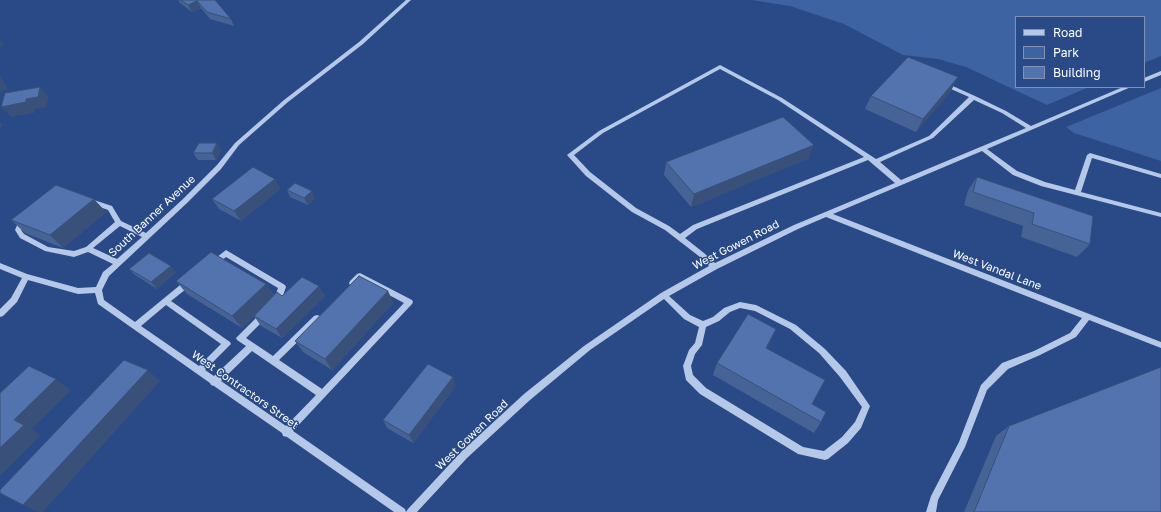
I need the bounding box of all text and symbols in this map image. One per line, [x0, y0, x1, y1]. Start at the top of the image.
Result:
legend [1015, 16, 1145, 88]
text: Road [1053, 25, 1082, 40]
text: Park [1053, 45, 1079, 60]
text: Building [1053, 65, 1101, 80]
street label: South Banner Avenue [106, 172, 198, 260]
street label: West Gowen Road [691, 217, 781, 273]
street label: West Vandal Lane [951, 247, 1043, 293]
street label: West Contractors Street [189, 348, 301, 432]
street label: West Gowen Road [433, 397, 511, 473]

